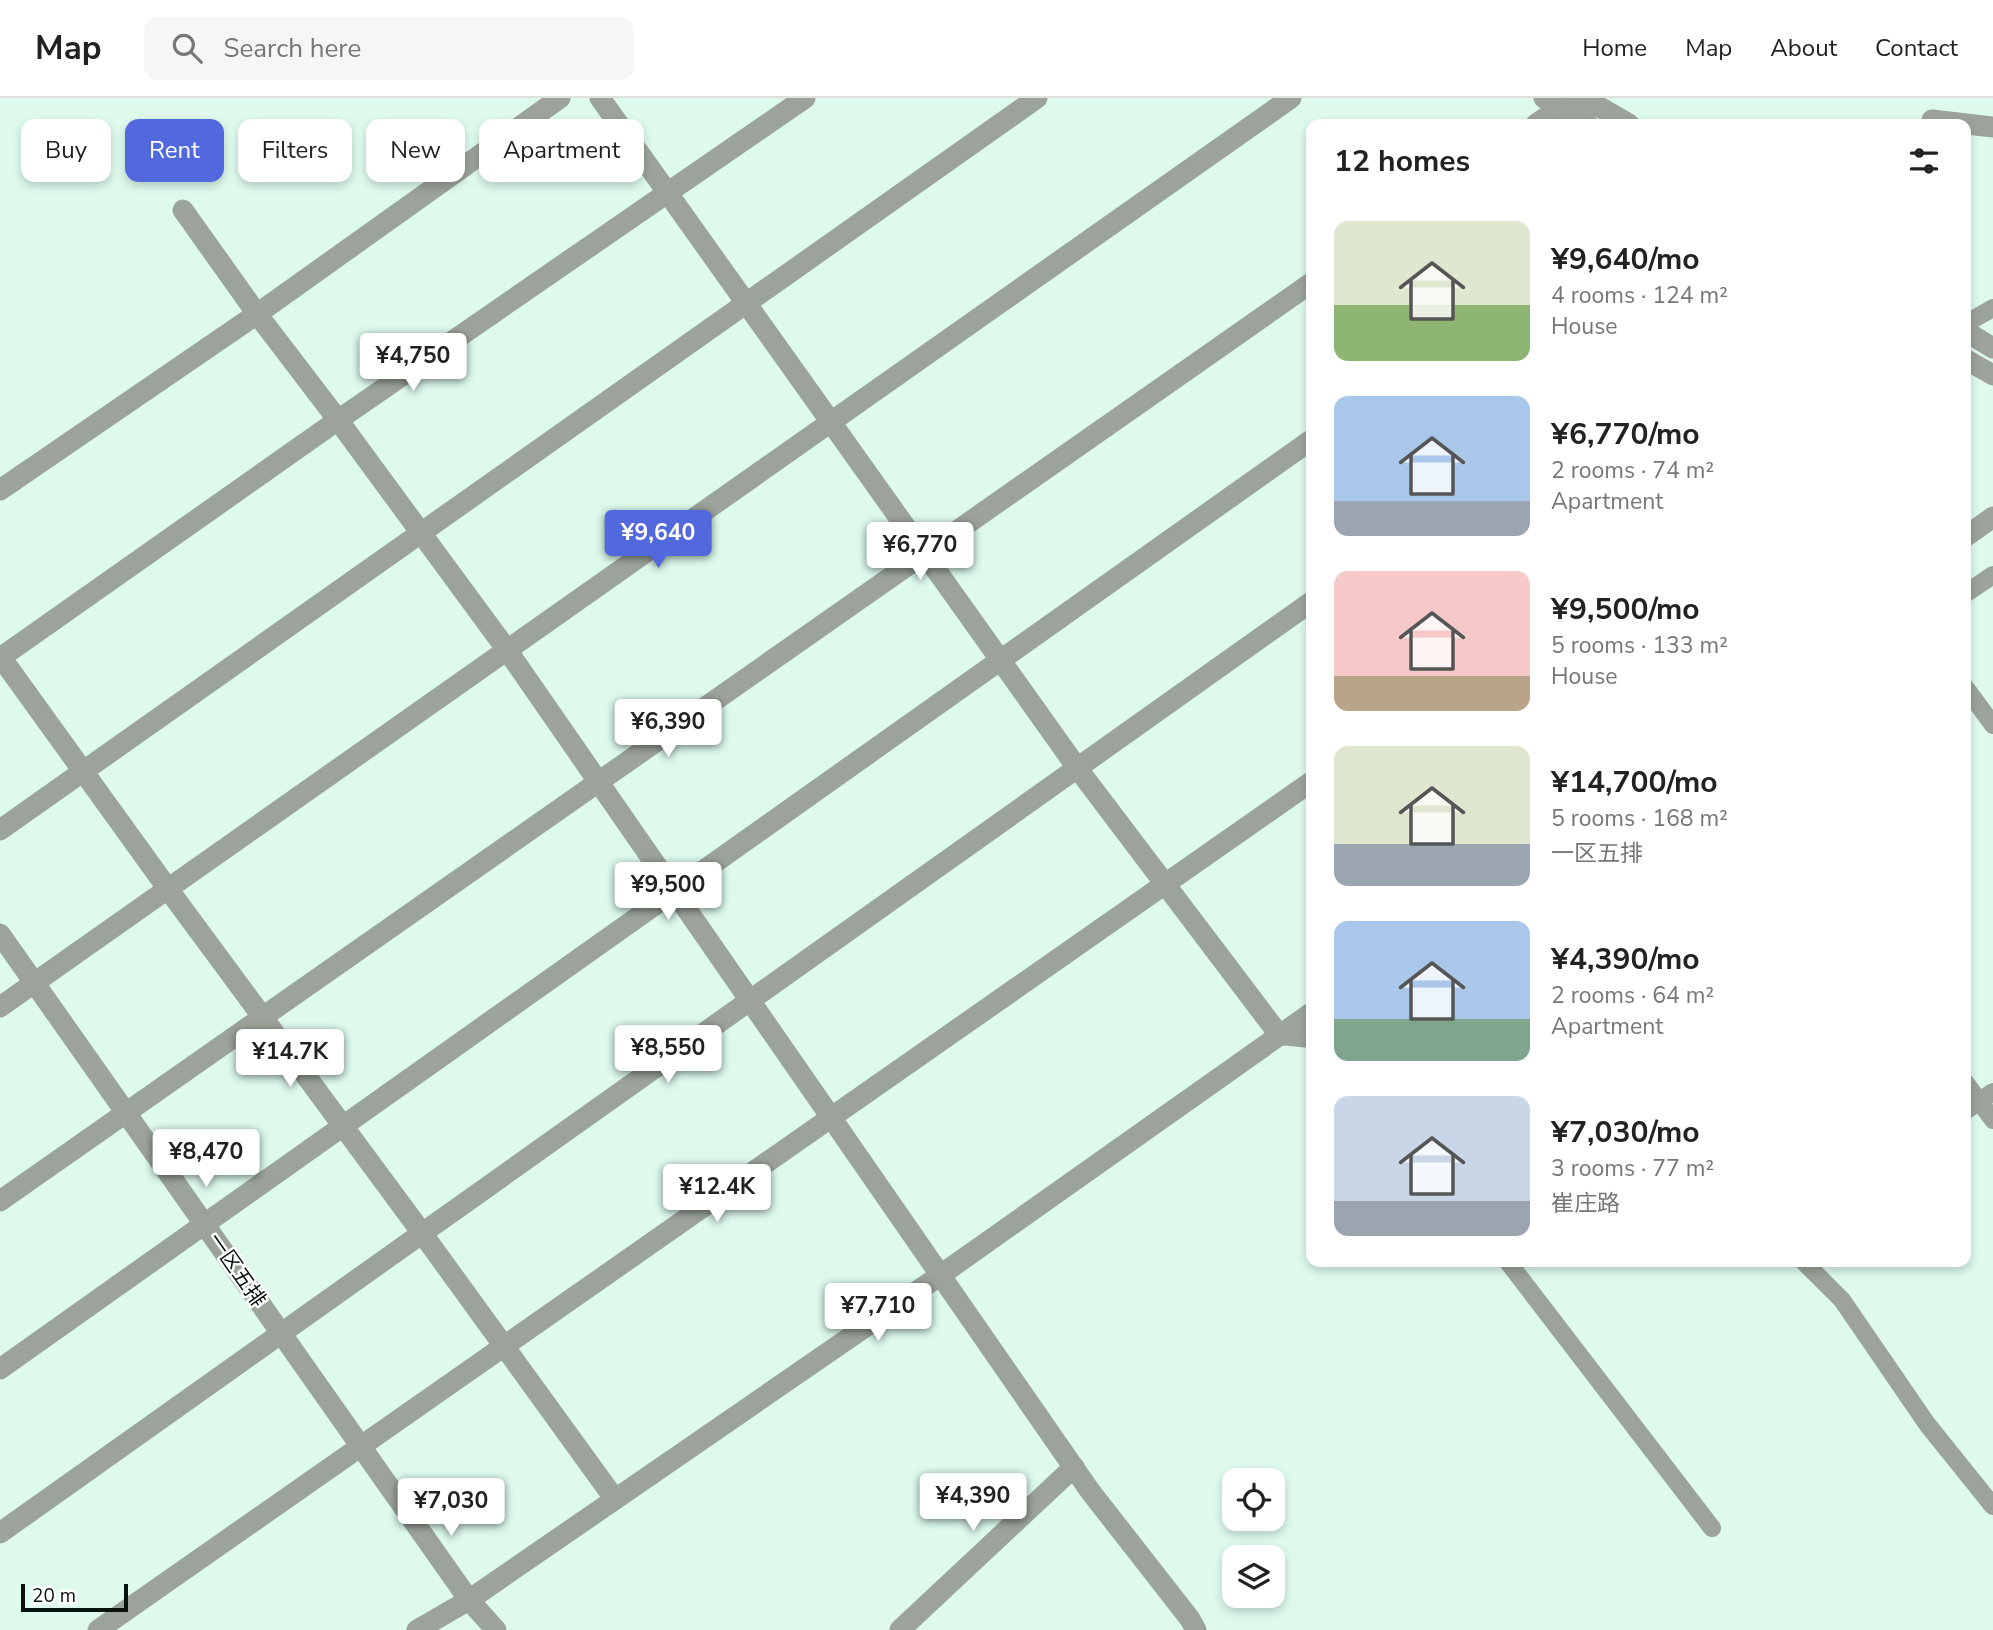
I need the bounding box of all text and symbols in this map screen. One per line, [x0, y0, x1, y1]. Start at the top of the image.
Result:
search box [144, 17, 634, 80]
text: Map [35, 26, 102, 71]
icon: search [168, 29, 206, 67]
text: Search here [224, 31, 361, 66]
text: Home [1582, 32, 1647, 64]
text: Map [1685, 32, 1732, 64]
text: About [1770, 32, 1837, 64]
text: Contact [1875, 32, 1958, 64]
chip: Buy [21, 119, 111, 182]
chip: Rent [125, 119, 224, 182]
chip: Filters [238, 119, 352, 182]
chip: New [366, 119, 465, 182]
chip: Apartment [479, 119, 644, 182]
text: 12 homes [1334, 141, 1470, 182]
icon: filters [1905, 142, 1943, 180]
text: ¥9,640/mo [1551, 239, 1700, 280]
icon: home [1390, 249, 1474, 333]
text: 4 rooms · 124 m² [1551, 280, 1728, 311]
text: House [1551, 311, 1618, 342]
pin: ¥4,750 [356, 334, 470, 393]
text: ¥4,750 [376, 340, 450, 371]
text: ¥6,770/mo [1551, 414, 1700, 455]
icon: home [1390, 424, 1474, 508]
text: 2 rooms · 74 m² [1551, 455, 1714, 486]
text: Apartment [1551, 486, 1663, 517]
pin: ¥9,640 [601, 510, 715, 570]
text: ¥9,640 [621, 517, 695, 548]
pin: ¥6,770 [863, 522, 977, 582]
text: ¥6,770 [883, 529, 957, 560]
text: ¥9,500/mo [1551, 589, 1700, 630]
icon: home [1390, 599, 1474, 683]
text: 5 rooms · 133 m² [1551, 630, 1728, 661]
text: House [1551, 661, 1618, 692]
pin: ¥6,390 [611, 700, 725, 759]
text: ¥6,390 [631, 706, 705, 737]
text: ¥14,700/mo [1551, 762, 1718, 803]
icon: home [1390, 774, 1474, 858]
text: 5 rooms · 168 m² [1551, 803, 1728, 834]
text: 一区五排 [1551, 838, 1643, 869]
pin: ¥9,500 [611, 862, 725, 922]
text: ¥9,500 [631, 869, 705, 900]
text: ¥4,390/mo [1551, 939, 1700, 980]
icon: home [1390, 949, 1474, 1033]
text: 2 rooms · 64 m² [1551, 980, 1714, 1011]
text: Apartment [1551, 1011, 1663, 1042]
pin: ¥8,550 [611, 1026, 725, 1085]
pin: ¥14.7K [233, 1030, 347, 1089]
text: ¥8,550 [631, 1032, 705, 1063]
text: ¥14.7K [252, 1036, 328, 1067]
text: ¥7,030/mo [1551, 1112, 1700, 1153]
icon: home [1390, 1124, 1474, 1208]
pin: ¥8,470 [149, 1130, 263, 1189]
text: ¥8,470 [169, 1136, 243, 1167]
text: 3 rooms · 77 m² [1551, 1153, 1714, 1184]
pin: ¥12.4K [660, 1164, 774, 1224]
text: ¥12.4K [679, 1171, 755, 1202]
text: 崔庄路 [1551, 1188, 1620, 1219]
street label: 一区五排 [201, 1228, 273, 1312]
pin: ¥7,710 [821, 1284, 935, 1343]
text: ¥7,710 [841, 1290, 915, 1321]
map controls [1222, 1468, 1285, 1608]
button: locate [1222, 1468, 1285, 1531]
pin: ¥4,390 [916, 1474, 1030, 1533]
pin: ¥7,030 [394, 1478, 508, 1538]
text: ¥4,390 [936, 1480, 1010, 1511]
text: ¥7,030 [414, 1485, 488, 1516]
button: layers [1222, 1545, 1285, 1608]
scale bar [21, 1581, 128, 1613]
text: 20 m [32, 1583, 76, 1609]

